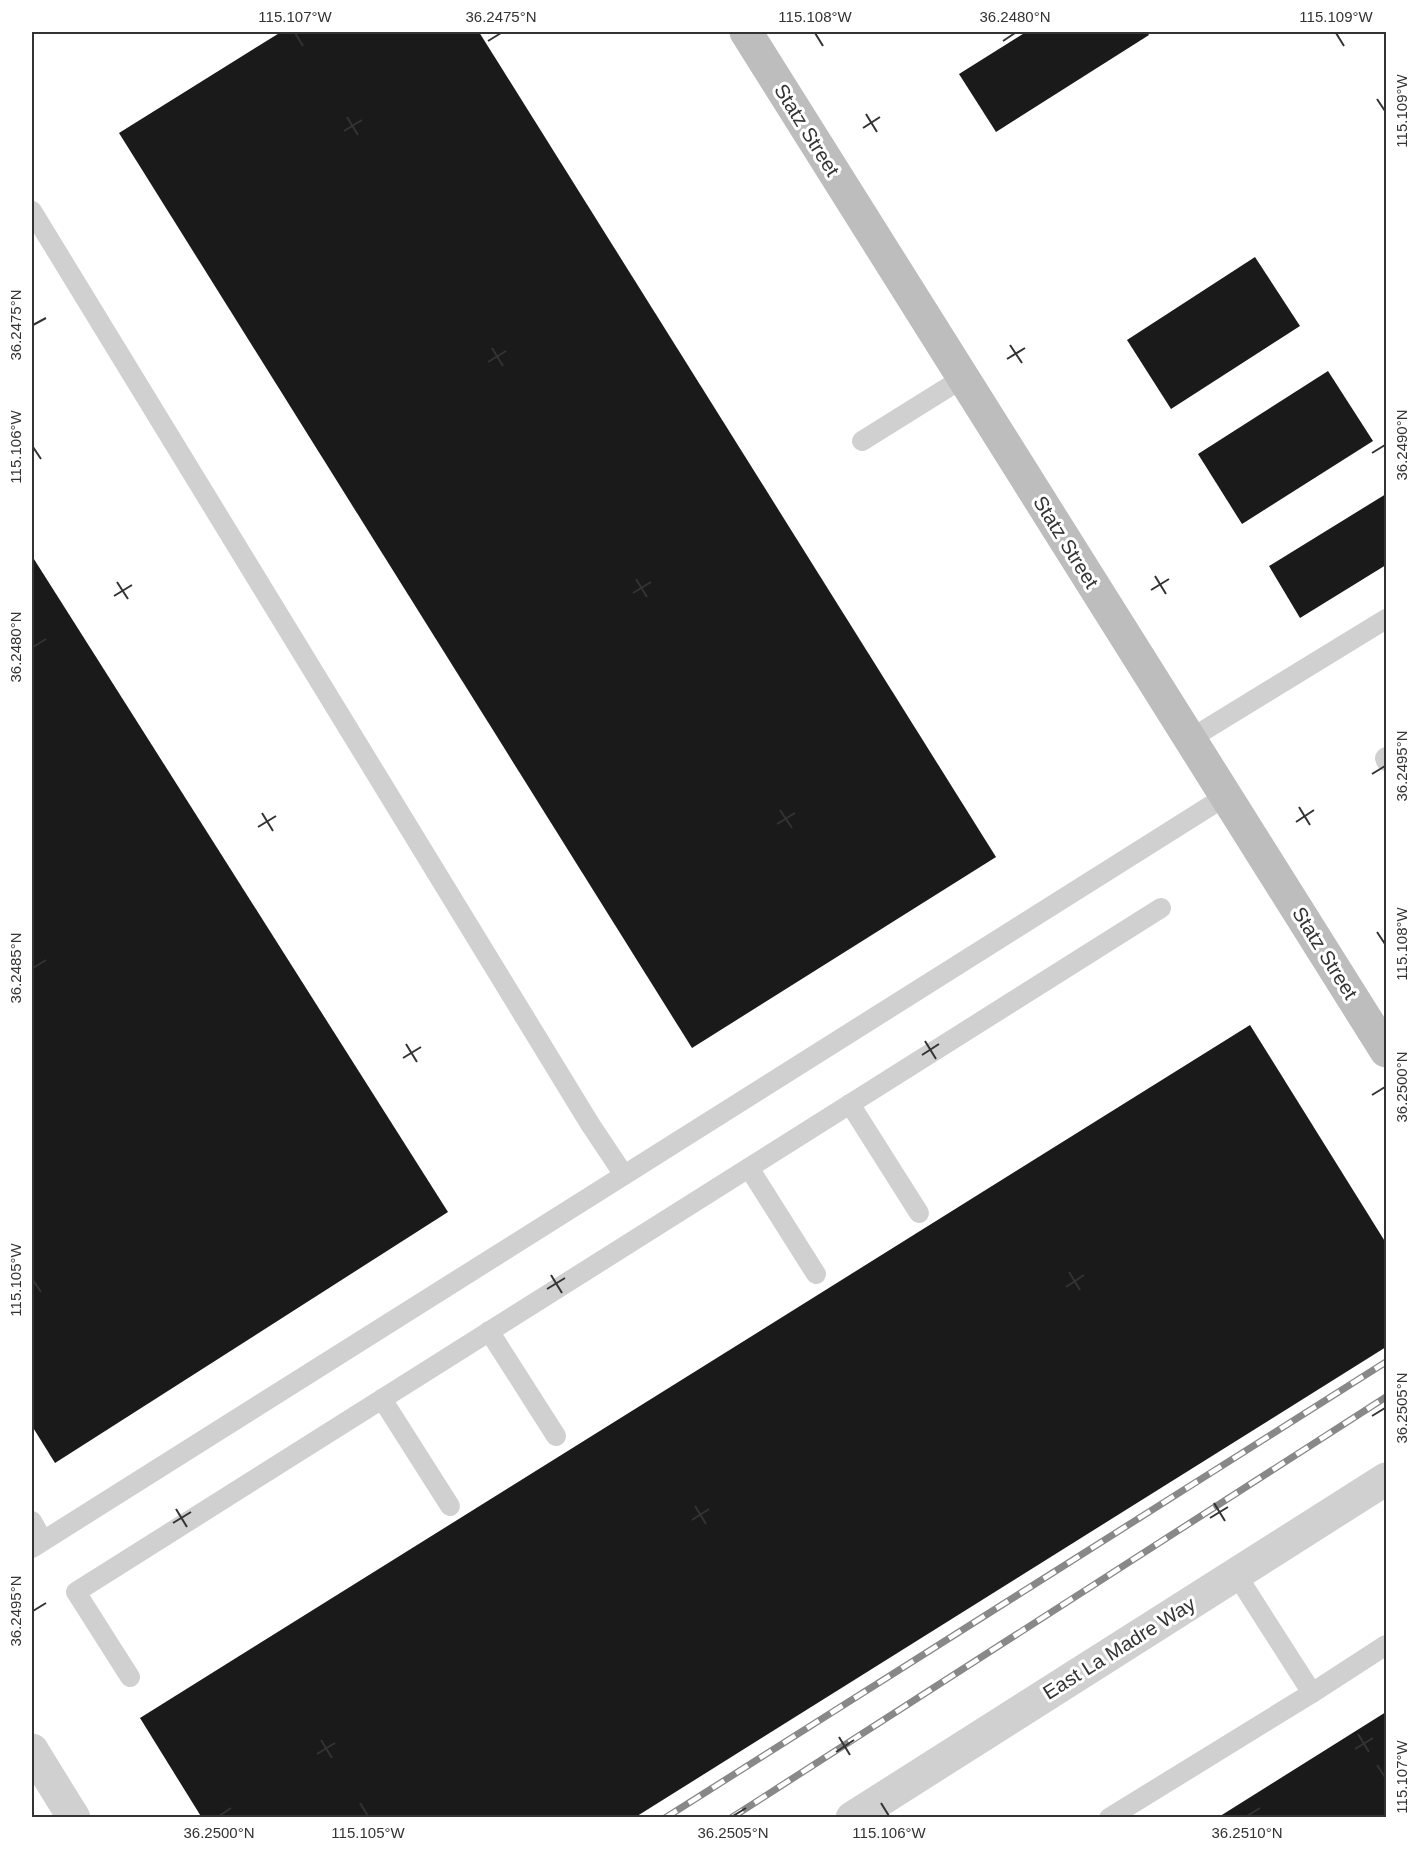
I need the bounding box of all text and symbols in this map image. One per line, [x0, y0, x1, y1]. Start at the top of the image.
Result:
text: 115.107°W [258, 8, 332, 25]
text: 36.2475°N [465, 8, 537, 25]
text: 115.108°W [778, 8, 852, 25]
text: 36.2480°N [979, 8, 1051, 25]
text: 115.109°W [1299, 8, 1373, 25]
text: 115.109°W [1393, 74, 1410, 148]
street label: Statz Street [770, 80, 844, 181]
text: 36.2475°N [7, 289, 24, 361]
text: 36.2490°N [1393, 409, 1410, 481]
text: 115.106°W [7, 410, 24, 484]
street label: Statz Street [1029, 492, 1103, 593]
text: 36.2480°N [7, 611, 24, 683]
text: 36.2495°N [1393, 730, 1410, 802]
street label: Statz Street [1288, 903, 1362, 1004]
text: 115.108°W [1393, 907, 1410, 981]
text: 36.2485°N [7, 932, 24, 1004]
text: 36.2500°N [1393, 1051, 1410, 1123]
text: 115.105°W [7, 1243, 24, 1317]
text: 36.2505°N [1393, 1372, 1410, 1444]
text: 36.2495°N [7, 1575, 24, 1647]
street label: East La Madre Way [1039, 1592, 1199, 1704]
text: 115.107°W [1393, 1740, 1410, 1814]
text: 36.2500°N [183, 1824, 255, 1841]
text: 115.105°W [331, 1824, 405, 1841]
text: 36.2505°N [697, 1824, 769, 1841]
text: 115.106°W [852, 1824, 926, 1841]
text: 36.2510°N [1211, 1824, 1283, 1841]

